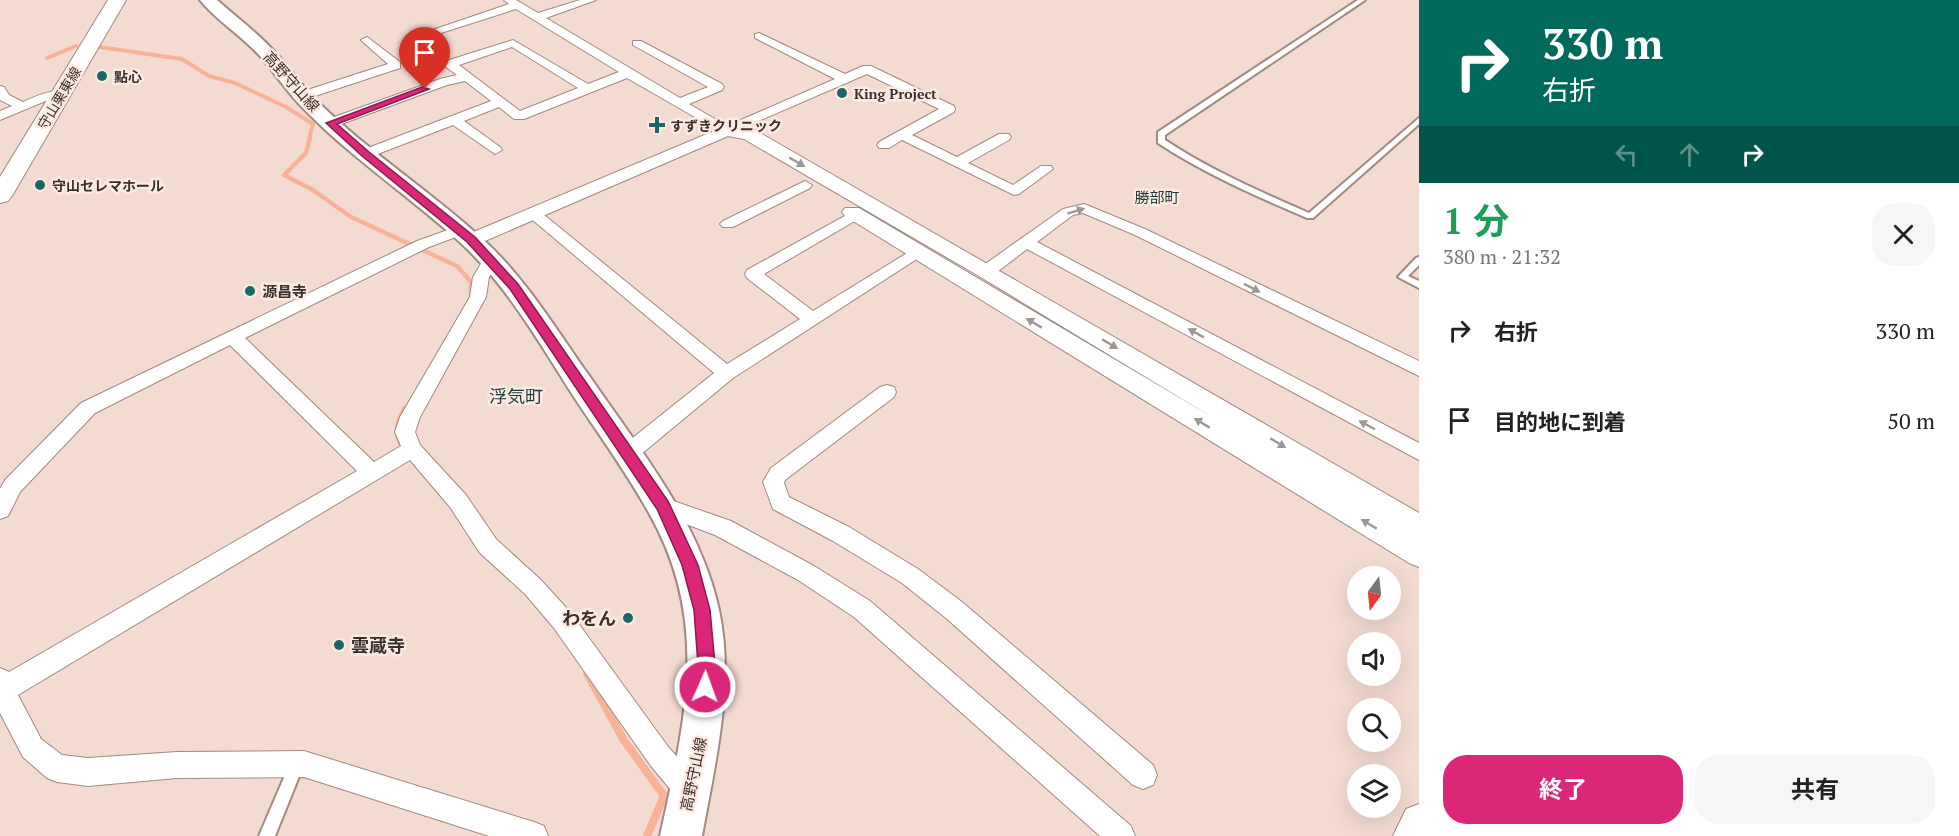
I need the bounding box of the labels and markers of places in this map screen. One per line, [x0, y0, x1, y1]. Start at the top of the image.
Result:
pin [399, 27, 450, 89]
place label: 點心 [114, 67, 142, 86]
marker: 點心 [95, 69, 109, 83]
place label: King Project [854, 84, 937, 103]
marker: King Project [835, 86, 849, 100]
marker: すずきクリニック [648, 116, 666, 134]
place label: すずきクリニック [670, 116, 782, 135]
place label: 守山セレマホール [52, 176, 164, 195]
marker: 守山セレマホール [33, 178, 47, 192]
place label: 源昌寺 [262, 281, 307, 301]
marker: 源昌寺 [243, 284, 257, 298]
place label: わをん [562, 606, 616, 630]
marker: わをん [621, 611, 635, 625]
place label: 雲蔵寺 [351, 633, 405, 657]
marker: 雲蔵寺 [332, 638, 346, 652]

